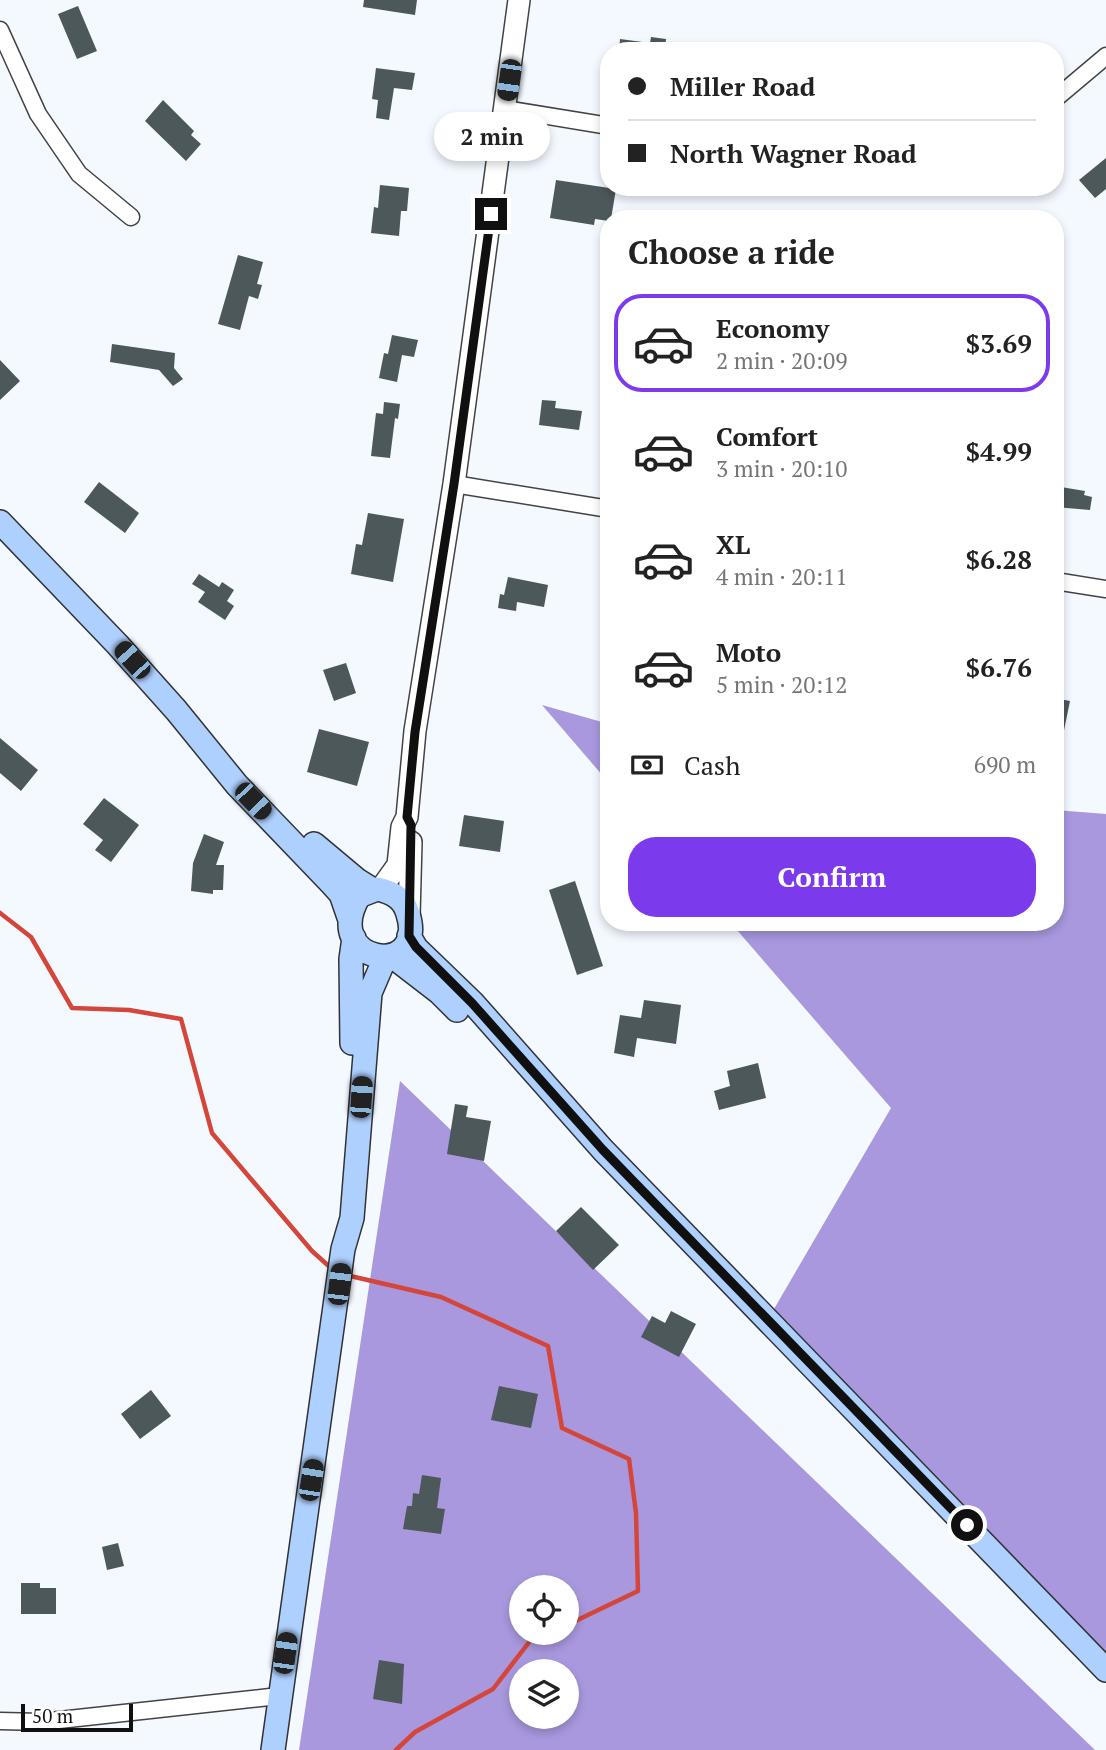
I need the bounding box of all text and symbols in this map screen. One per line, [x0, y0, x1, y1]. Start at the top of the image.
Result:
car [496, 58, 523, 102]
text: Miller Road [670, 69, 815, 103]
callout: 2 min [433, 113, 549, 162]
text: 2 min [461, 121, 523, 152]
text: North Wagner Road [670, 136, 917, 170]
route end [475, 198, 507, 230]
text: Choose a ride [628, 231, 835, 273]
text: Economy [716, 311, 829, 345]
icon: car [632, 312, 695, 375]
text: $3.69 [966, 326, 1032, 360]
text: 2 min · 20:09 [716, 345, 848, 376]
text: Comfort [716, 419, 818, 453]
icon: car [632, 420, 695, 483]
text: $4.99 [966, 434, 1032, 468]
text: 3 min · 20:10 [716, 453, 848, 484]
text: XL [716, 527, 750, 561]
icon: car [632, 528, 695, 591]
text: $6.28 [966, 542, 1032, 576]
text: 4 min · 20:11 [716, 561, 848, 592]
text: Moto [716, 635, 781, 669]
icon: car [632, 636, 695, 699]
car [111, 637, 154, 683]
text: $6.76 [966, 650, 1032, 684]
text: 5 min · 20:12 [716, 669, 848, 700]
icon: cash [628, 746, 666, 784]
text: Cash [684, 748, 740, 782]
text: 690 m [974, 749, 1036, 780]
car [231, 779, 276, 823]
button: Confirm [628, 837, 1036, 917]
car [350, 1075, 373, 1119]
car [327, 1262, 352, 1306]
car [298, 1458, 325, 1502]
route start [951, 1509, 983, 1541]
map controls [509, 1575, 579, 1729]
button: locate [509, 1575, 579, 1645]
car [272, 1631, 299, 1675]
button: layers [509, 1659, 579, 1729]
scale bar [21, 1701, 133, 1733]
text: 50 m [32, 1703, 73, 1728]

